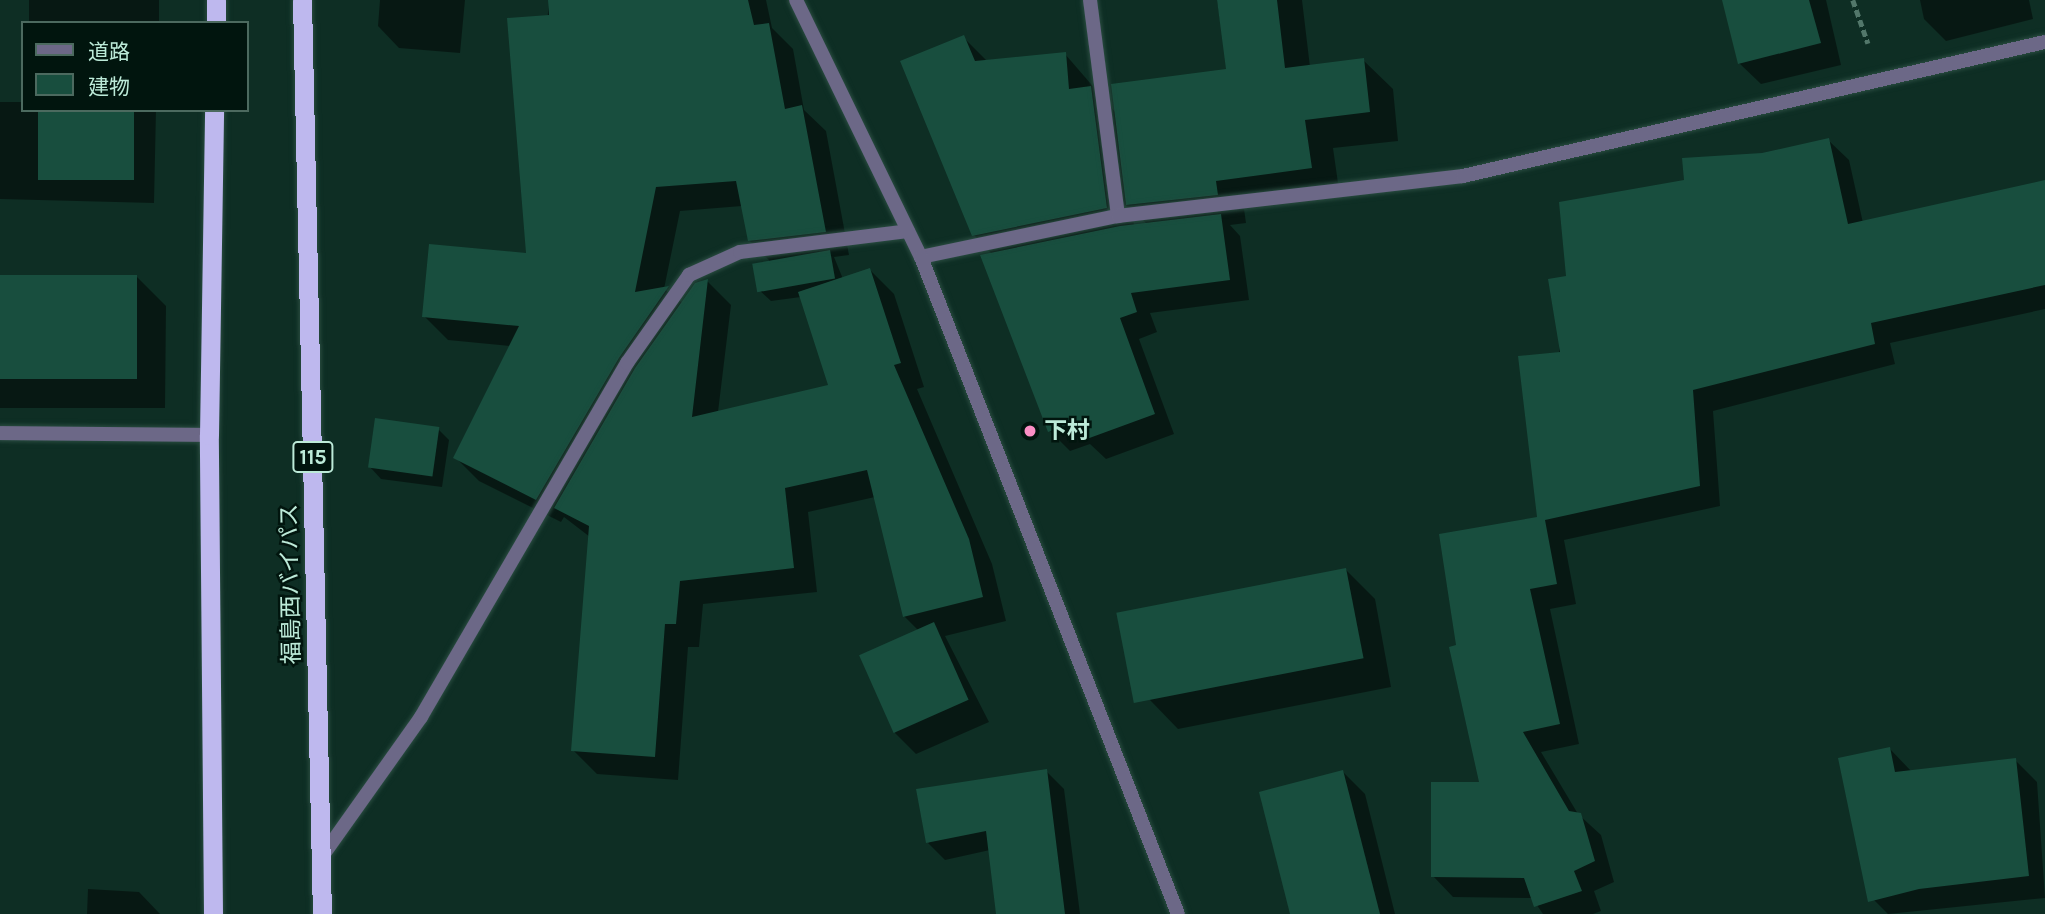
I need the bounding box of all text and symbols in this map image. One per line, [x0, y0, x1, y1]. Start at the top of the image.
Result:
legend [21, 21, 248, 112]
text: 道路 [88, 40, 130, 64]
text: 建物 [88, 75, 130, 99]
place label: 下村 [1044, 417, 1090, 445]
marker: 下村 [1022, 423, 1038, 439]
road number: 115 [292, 440, 334, 475]
street label: 福島西バイパス [276, 503, 306, 665]

